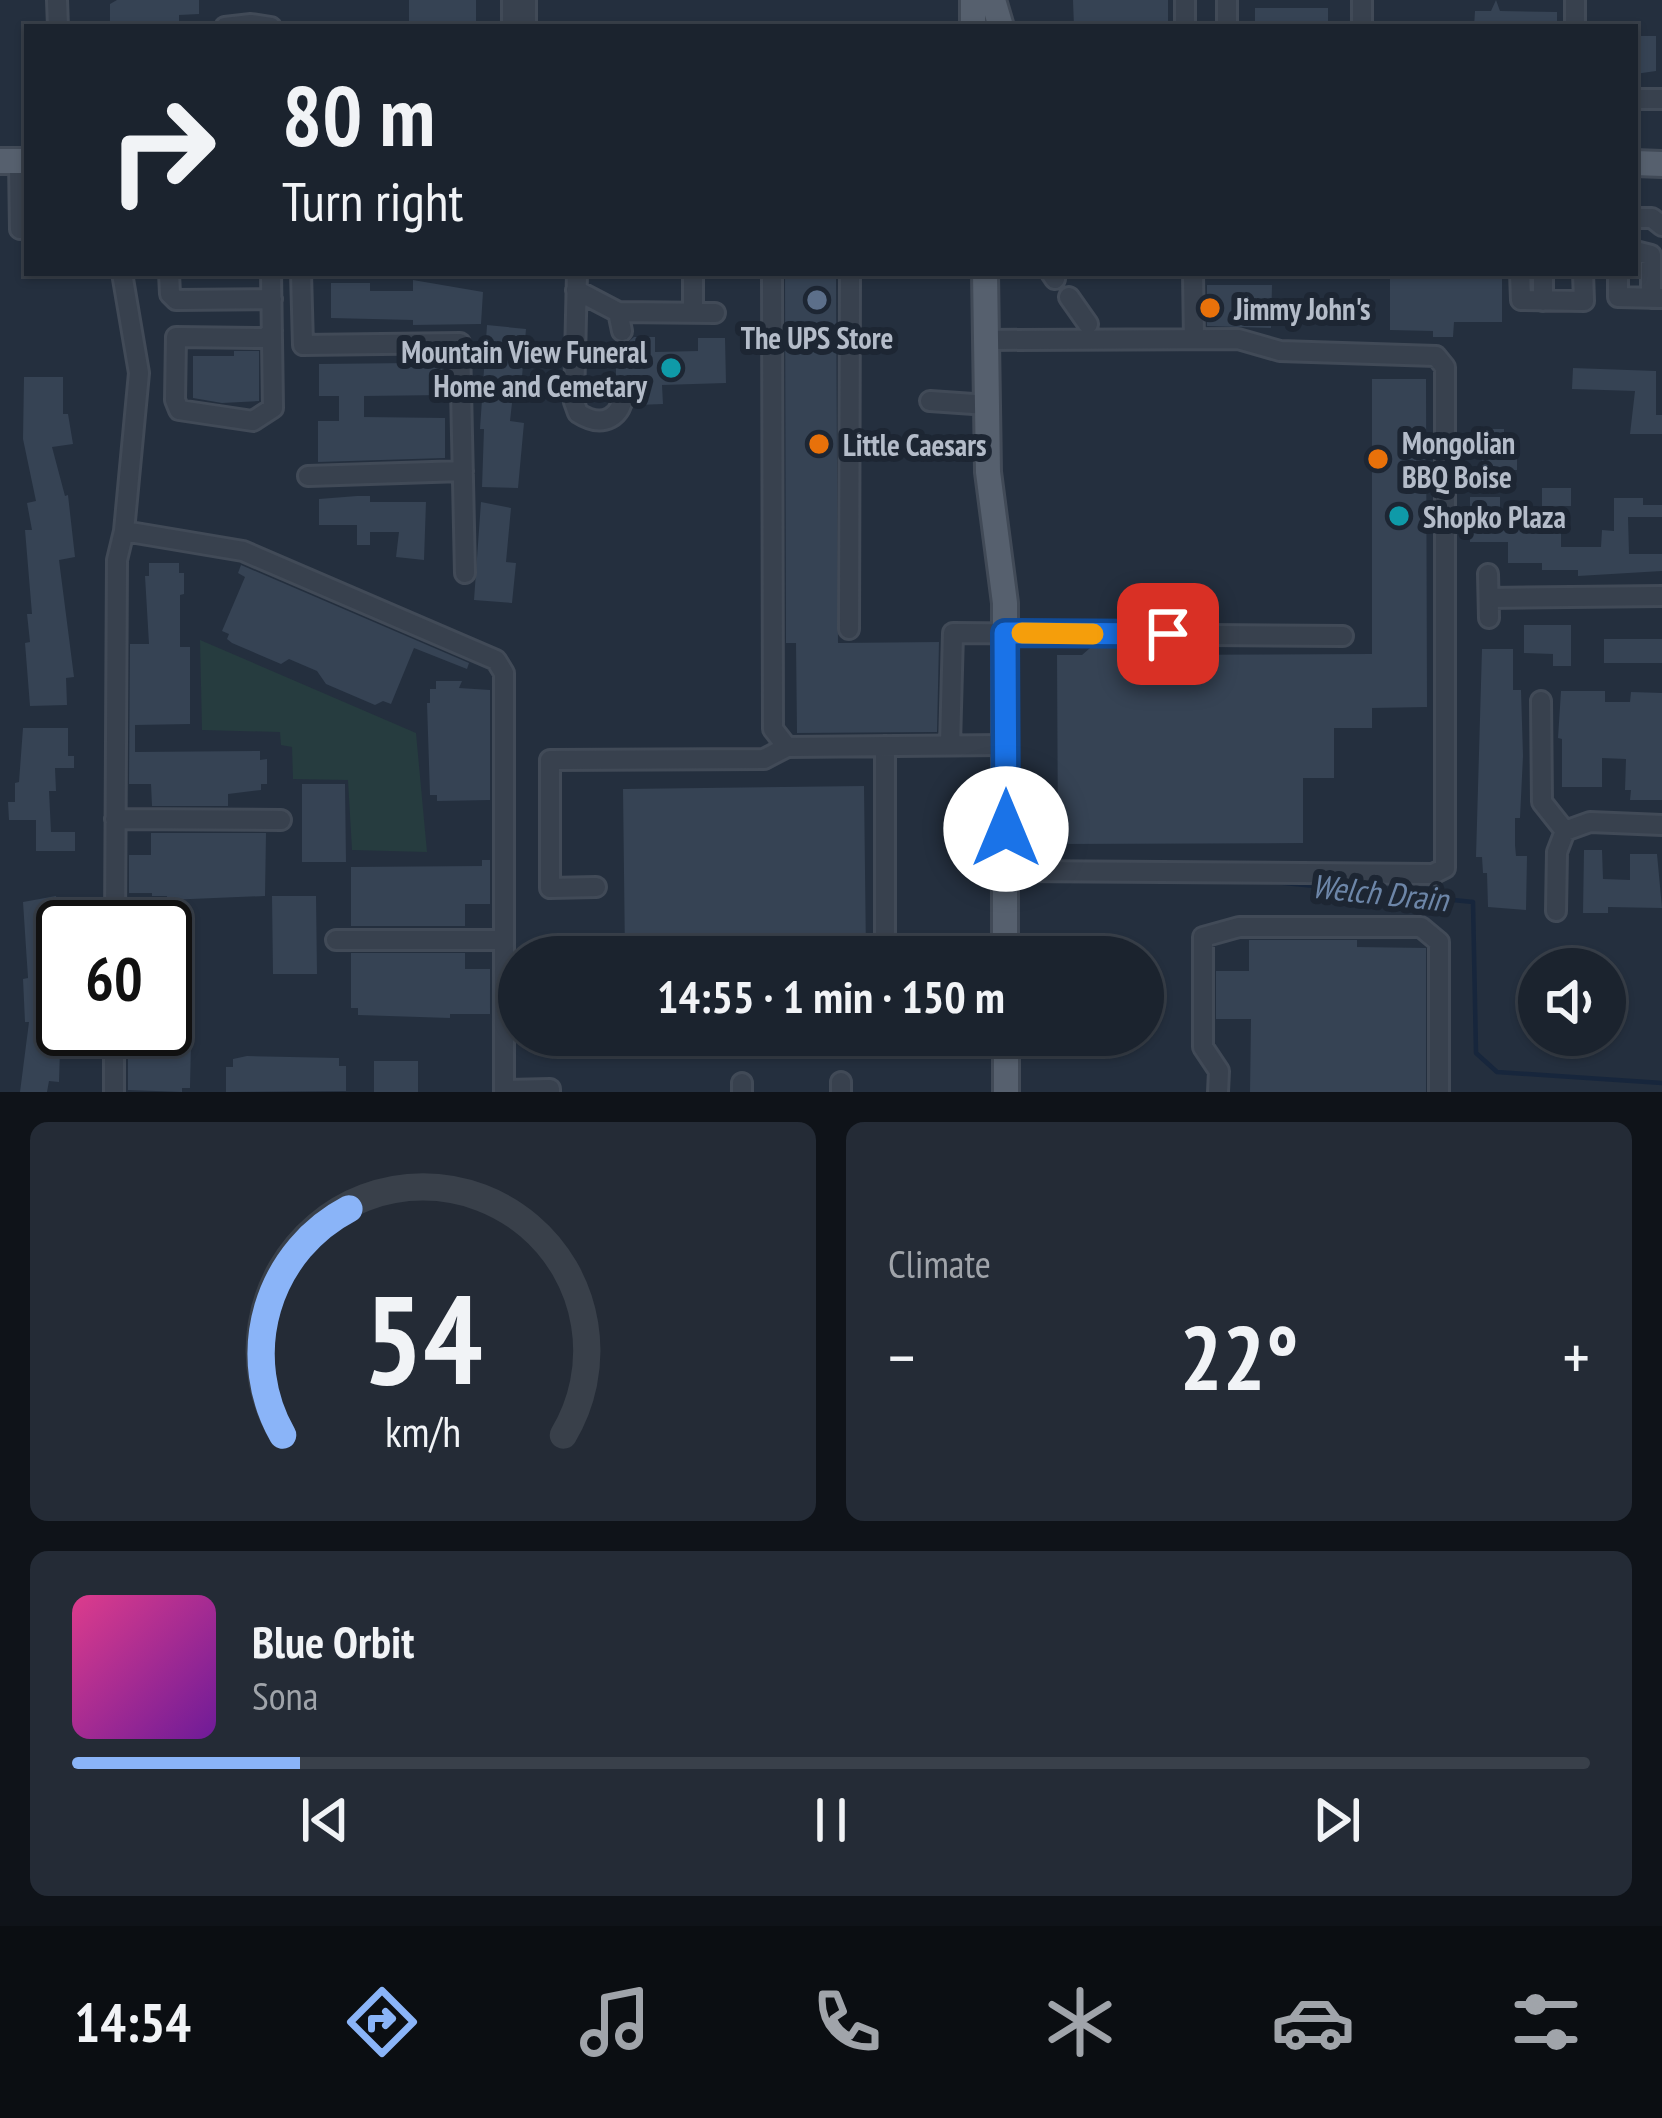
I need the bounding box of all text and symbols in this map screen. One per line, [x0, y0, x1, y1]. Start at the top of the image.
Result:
text: 80 m [282, 60, 435, 169]
icon: right [84, 72, 240, 228]
text: Turn right [282, 166, 463, 236]
marker: The UPS Store [804, 287, 830, 313]
place label: Jimmy John's [1233, 289, 1371, 328]
marker: Jimmy John's [1197, 295, 1223, 321]
place label: The UPS Store [741, 318, 893, 357]
place label: Mountain View Funeral Home and Cemetary [401, 332, 648, 405]
marker: Mountain View Funeral Home and Cemetary [658, 355, 684, 381]
place label: Mongolian BBQ Boise [1402, 423, 1515, 496]
place label: Little Caesars [843, 425, 987, 464]
marker: Little Caesars [806, 431, 832, 457]
marker: Mongolian BBQ Boise [1365, 446, 1391, 472]
place label: Shopko Plaza [1423, 497, 1566, 536]
marker: Shopko Plaza [1386, 503, 1412, 529]
pin [1117, 583, 1219, 685]
icon: arrive [1135, 601, 1201, 667]
position arrow [943, 766, 1069, 892]
water label: Welch Drain [1310, 863, 1452, 921]
speed limit sign: 60 [36, 900, 192, 1056]
map controls [1518, 948, 1626, 1056]
button: sound [1518, 948, 1626, 1056]
text: 14:55 · 1 min · 150 m [657, 967, 1005, 1025]
text: Climate [888, 1238, 991, 1289]
text: 54 [363, 1257, 483, 1418]
text: 22° [1180, 1298, 1298, 1415]
text: − [888, 1314, 915, 1399]
text: + [1563, 1314, 1590, 1399]
text: km/h [385, 1402, 461, 1458]
text: Blue Orbit [252, 1612, 414, 1670]
text: Sona [252, 1670, 318, 1721]
icon: previous [292, 1787, 358, 1853]
icon: pause [798, 1787, 864, 1853]
icon: next [1304, 1787, 1370, 1853]
icon: directions [340, 1980, 424, 2064]
icon: music [573, 1980, 657, 2064]
icon: phone [805, 1980, 889, 2064]
icon: climate [1038, 1980, 1122, 2064]
icon: car [1271, 1980, 1355, 2064]
icon: filters [1504, 1980, 1588, 2064]
text: 14:54 [74, 1987, 191, 2057]

